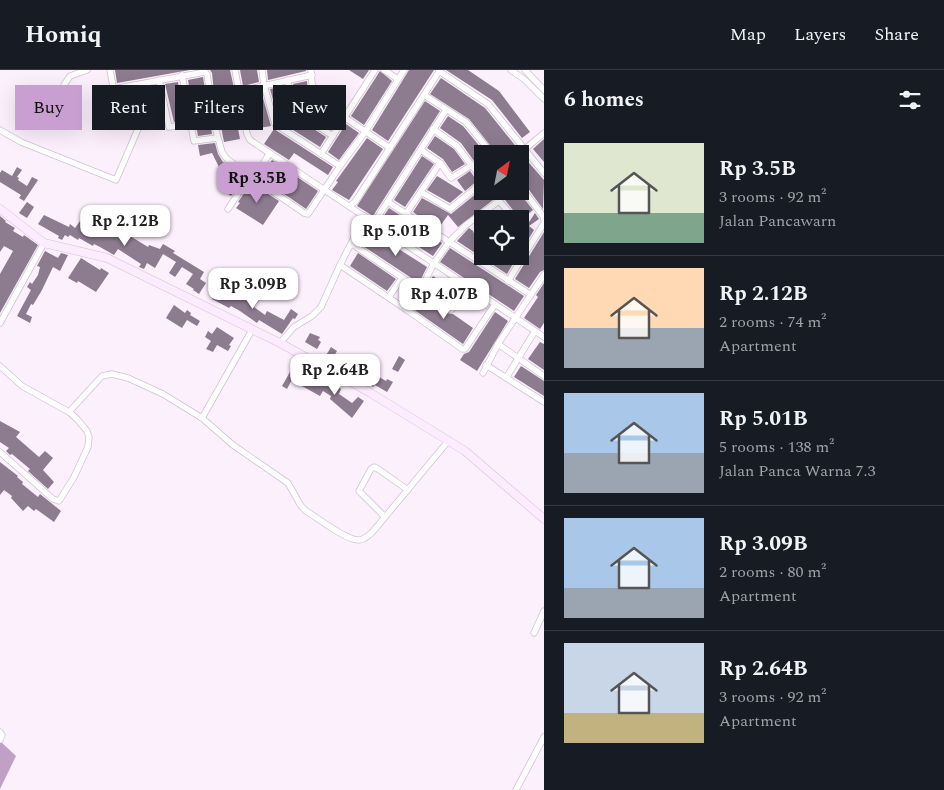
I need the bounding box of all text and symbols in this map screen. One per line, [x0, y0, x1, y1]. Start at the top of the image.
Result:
text: Homiq [25, 17, 102, 53]
text: Map [730, 21, 766, 48]
text: Layers [794, 21, 846, 48]
text: Share [874, 21, 919, 48]
text: 6 homes [564, 84, 644, 116]
chip: Buy [15, 85, 82, 130]
chip: Rent [92, 85, 165, 130]
chip: Filters [175, 85, 263, 130]
chip: New [273, 85, 346, 130]
icon: filters [896, 86, 924, 114]
north arrow [474, 145, 529, 200]
map controls [474, 145, 529, 265]
text: Rp 3.5B [719, 153, 796, 185]
pin: Rp 3.5B [211, 162, 303, 204]
icon: home [604, 163, 664, 223]
text: Rp 3.5B [228, 166, 286, 190]
text: 3 rooms · 92 m² [719, 185, 826, 209]
pin: Rp 2.12B [73, 204, 177, 247]
text: Rp 2.12B [91, 209, 159, 233]
text: Jalan Pancawarn [719, 209, 836, 233]
button: locate [474, 210, 529, 265]
pin: Rp 5.01B [344, 214, 448, 257]
text: Rp 5.01B [362, 219, 430, 243]
pin: Rp 3.09B [201, 268, 305, 310]
text: Rp 3.09B [219, 272, 287, 296]
pin: Rp 4.07B [392, 278, 496, 320]
text: Rp 2.12B [719, 278, 808, 310]
text: Rp 4.07B [410, 282, 478, 306]
icon: home [604, 288, 664, 348]
text: 2 rooms · 74 m² [719, 310, 826, 334]
text: Apartment [719, 334, 797, 358]
pin: Rp 2.64B [283, 354, 387, 396]
text: Rp 2.64B [301, 358, 369, 382]
text: Rp 5.01B [719, 403, 808, 435]
icon: home [604, 413, 664, 473]
text: 5 rooms · 138 m² [719, 435, 834, 459]
text: Jalan Panca Warna 7.3 [719, 459, 875, 483]
text: Rp 3.09B [719, 528, 808, 560]
icon: home [604, 538, 664, 598]
text: 2 rooms · 80 m² [719, 560, 826, 584]
text: Apartment [719, 584, 797, 608]
text: Rp 2.64B [719, 653, 808, 685]
icon: home [604, 663, 664, 723]
text: 3 rooms · 92 m² [719, 685, 826, 709]
text: Apartment [719, 709, 797, 733]

